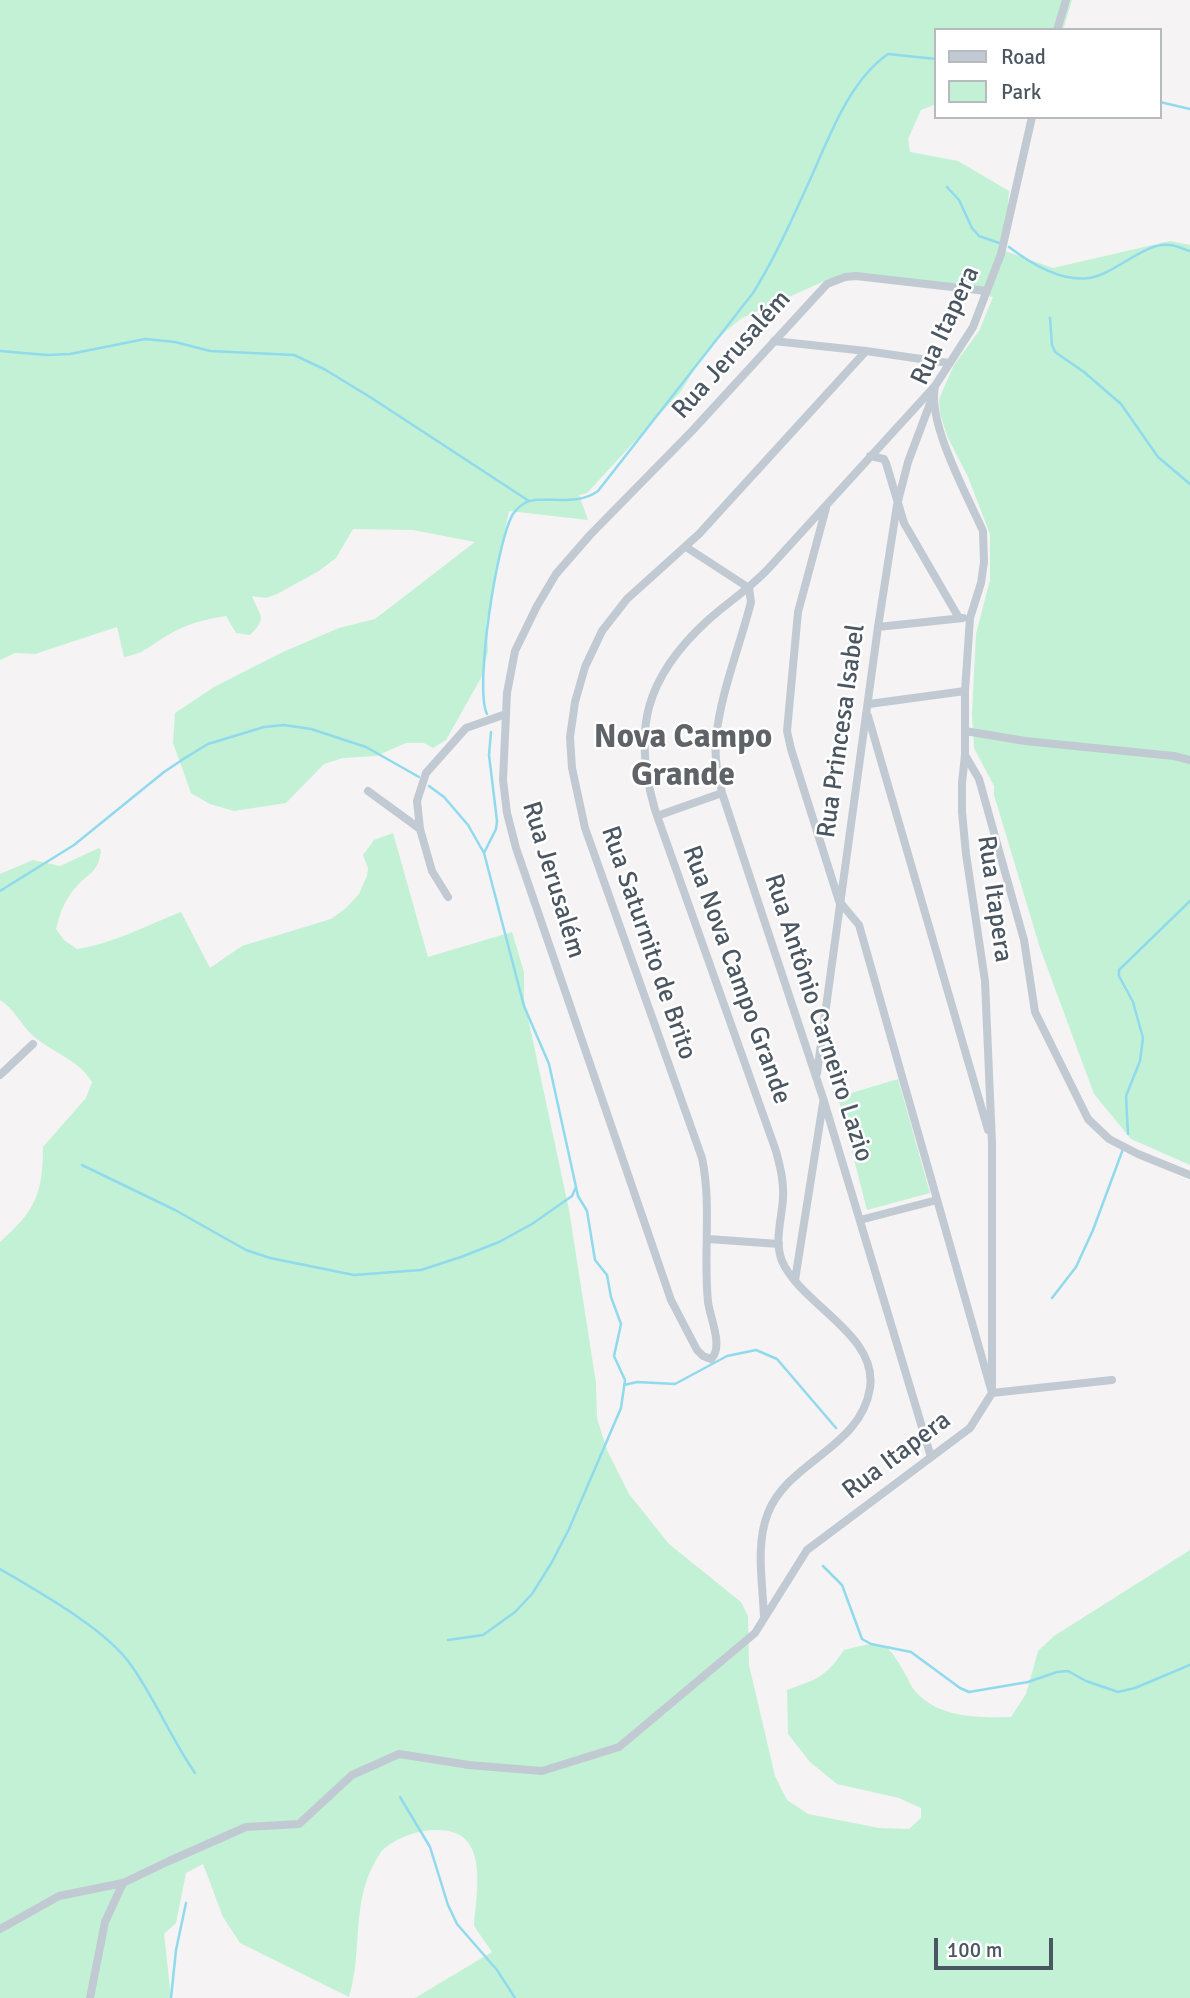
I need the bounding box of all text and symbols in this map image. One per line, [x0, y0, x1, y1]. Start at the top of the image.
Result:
legend [934, 28, 1162, 119]
text: Road [1001, 44, 1046, 70]
text: Park [1001, 79, 1041, 105]
street label: Rua Itapera [905, 262, 987, 390]
street label: Rua Jerusalém [666, 284, 798, 426]
street label: Rua Princesa Isabel [812, 622, 872, 840]
district label: Nova Campo Grande [594, 718, 772, 796]
street label: Rua Jerusalém [514, 798, 592, 962]
street label: Rua Saturnito de Brito [593, 822, 703, 1064]
street label: Rua Itapera [970, 834, 1018, 964]
street label: Rua Nova Campo Grande [675, 842, 797, 1108]
street label: Rua Antônio Carneiro Lazio [757, 870, 879, 1166]
street label: Rua Itapera [837, 1405, 957, 1507]
scale bar [938, 1924, 1057, 1968]
text: 100 m [947, 1937, 1002, 1963]

